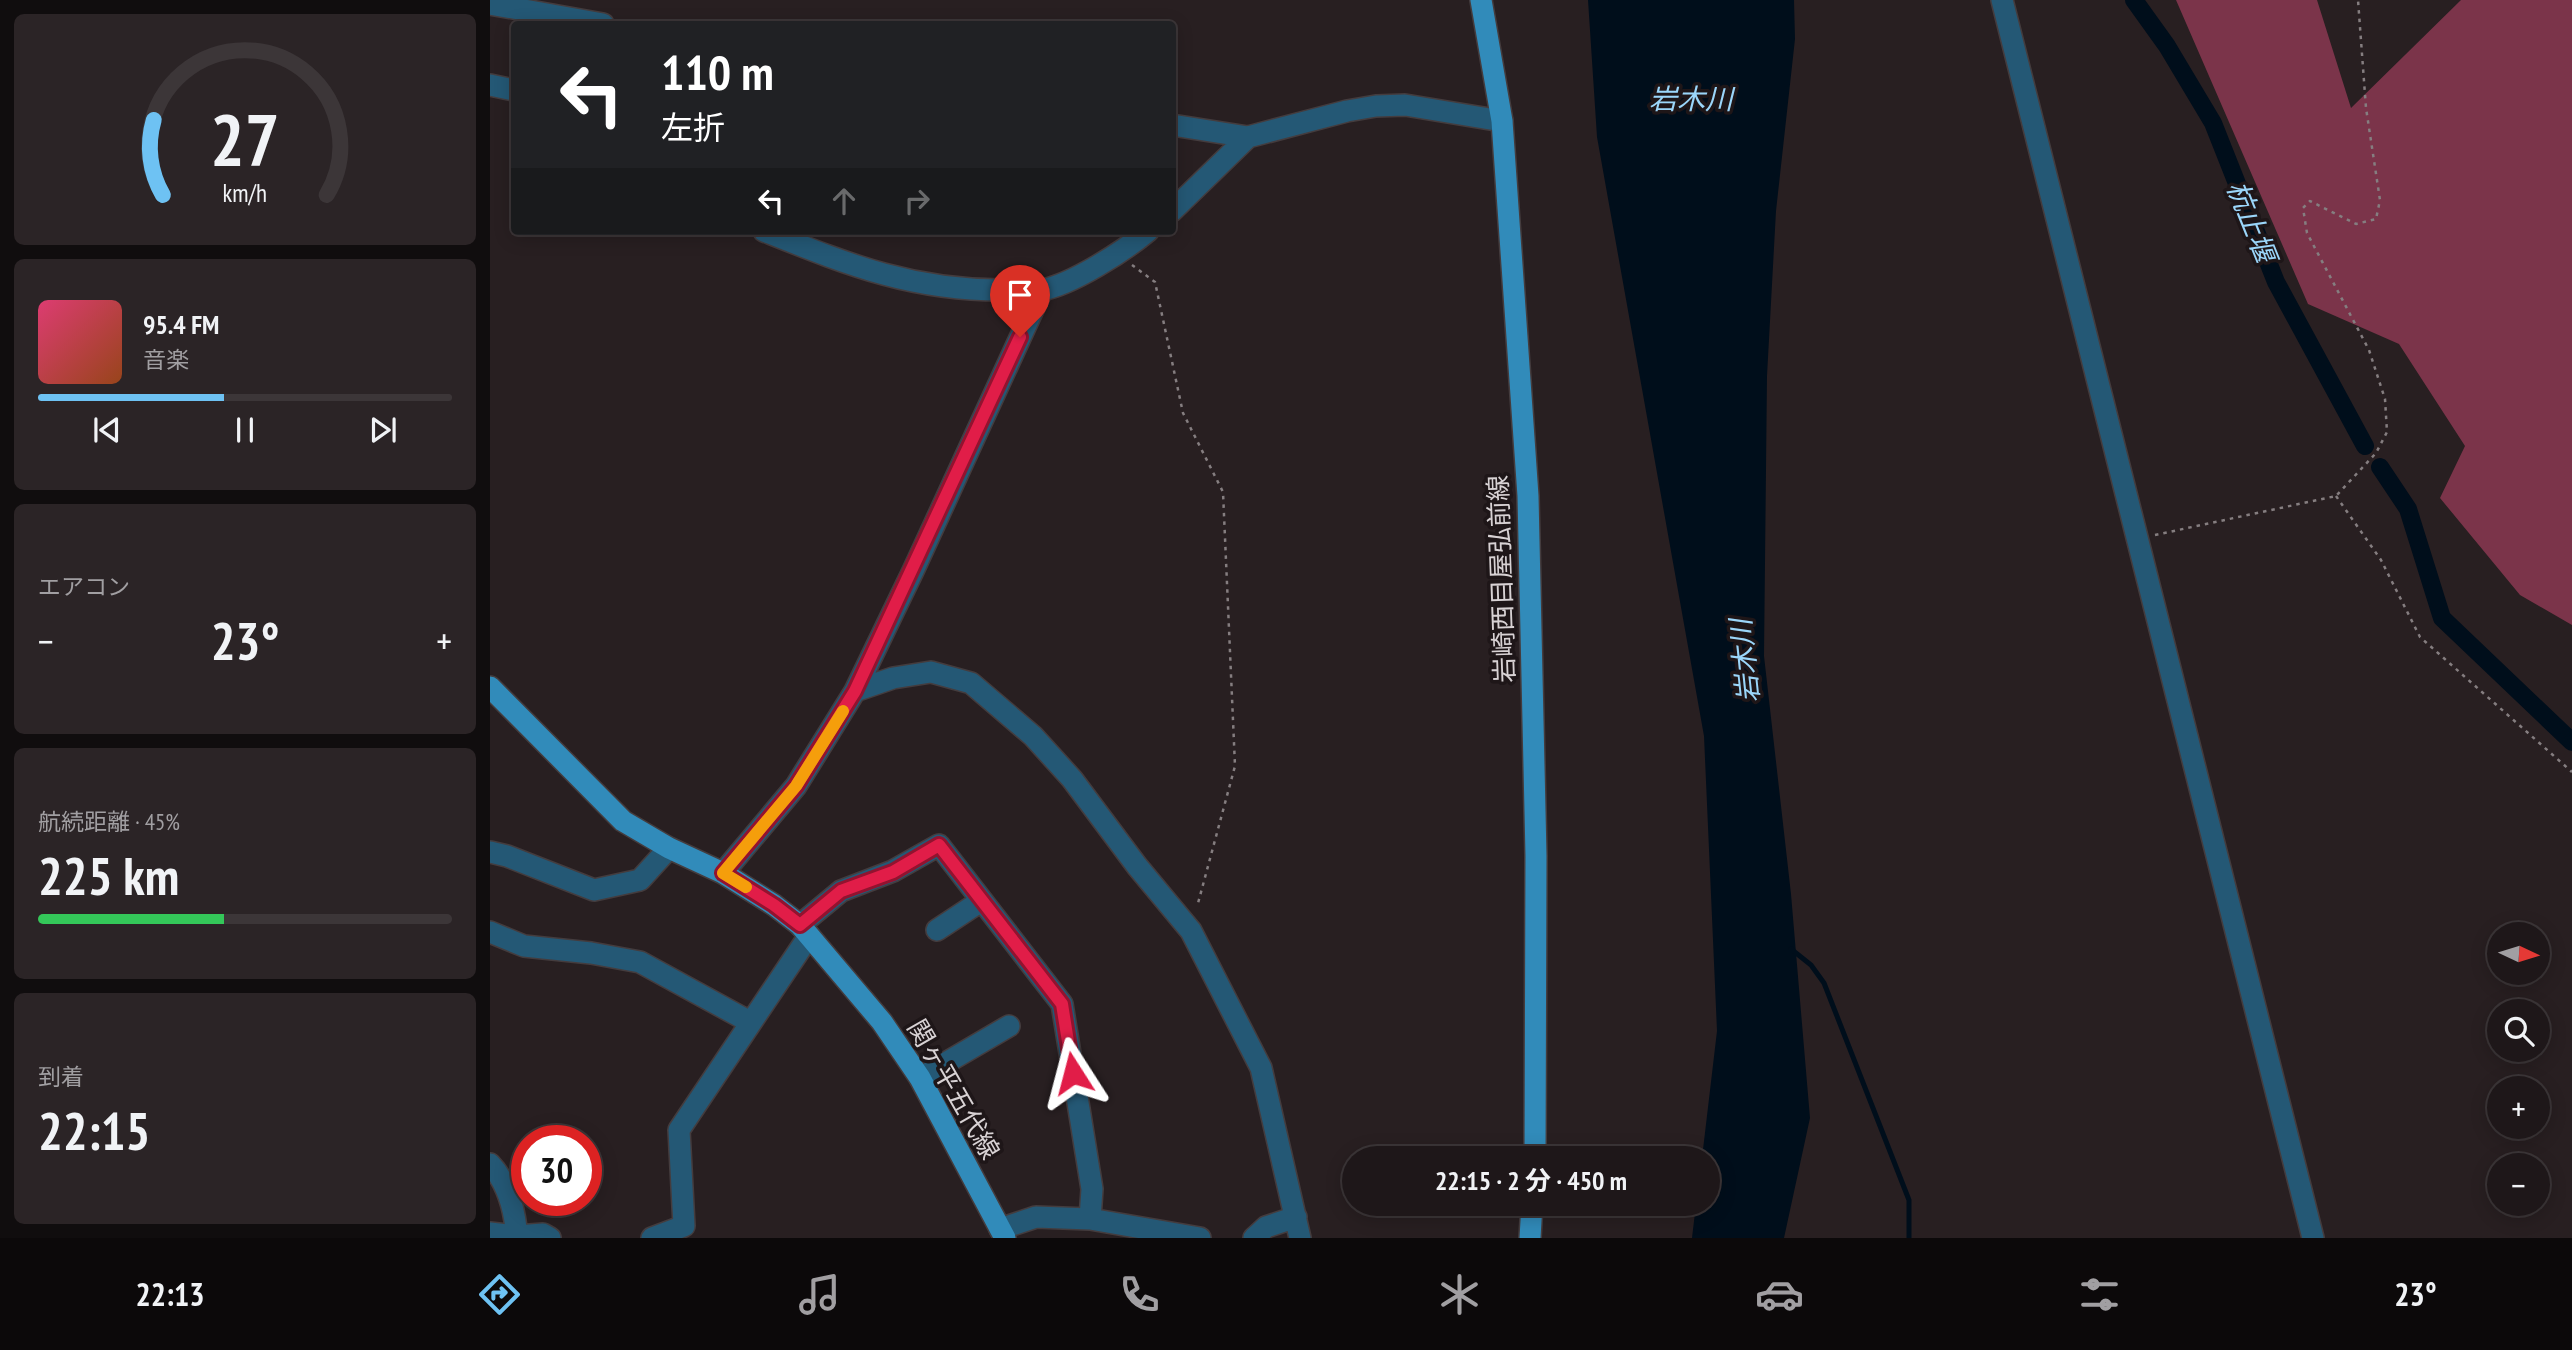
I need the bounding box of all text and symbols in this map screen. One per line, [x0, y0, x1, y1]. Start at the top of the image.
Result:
text: 110 m [661, 40, 774, 104]
icon: left [546, 49, 637, 140]
water label: 岩木川 [1649, 80, 1736, 117]
text: 27 [210, 92, 280, 186]
text: 左折 [661, 106, 725, 148]
water label: 杭止堰 [2219, 175, 2287, 272]
text: km/h [223, 177, 267, 209]
icon: left [752, 182, 790, 220]
icon: ahead [825, 182, 863, 220]
icon: right [898, 182, 936, 220]
pin [990, 265, 1050, 337]
icon: arrive [1001, 276, 1039, 314]
text: 95.4 FM [143, 308, 219, 341]
text: 音楽 [143, 345, 189, 374]
icon: previous [88, 411, 126, 449]
icon: pause [226, 411, 264, 449]
icon: next [364, 411, 402, 449]
street label: 岩崎西目屋弘前線 [1481, 474, 1521, 684]
text: エアコン [38, 572, 130, 601]
text: 23° [211, 607, 279, 674]
water label: 岩木川 [1721, 614, 1767, 705]
text: − [38, 616, 54, 665]
text: + [436, 616, 452, 665]
text: 航続距離 · 45% [38, 807, 180, 836]
text: 225 km [38, 842, 179, 909]
north arrow [2487, 922, 2550, 985]
map controls [2487, 922, 2550, 1216]
button: search [2487, 999, 2550, 1062]
street label: 関ヶ平五代線 [901, 1013, 1007, 1165]
position arrow [1036, 1036, 1110, 1110]
text: 到着 [38, 1062, 84, 1091]
button: + [2487, 1076, 2550, 1139]
text: 22:15 [38, 1097, 150, 1164]
speed limit sign: 30 [511, 1125, 602, 1216]
button: − [2487, 1153, 2550, 1216]
text: 22:15 · 2 分 · 450 m [1435, 1164, 1627, 1197]
icon: directions [475, 1270, 524, 1319]
icon: music [795, 1270, 844, 1319]
icon: phone [1115, 1270, 1164, 1319]
icon: climate [1435, 1270, 1484, 1319]
icon: car [1755, 1270, 1804, 1319]
icon: filters [2075, 1270, 2124, 1319]
text: 22:13 [135, 1273, 205, 1315]
text: 23° [2394, 1273, 2437, 1315]

